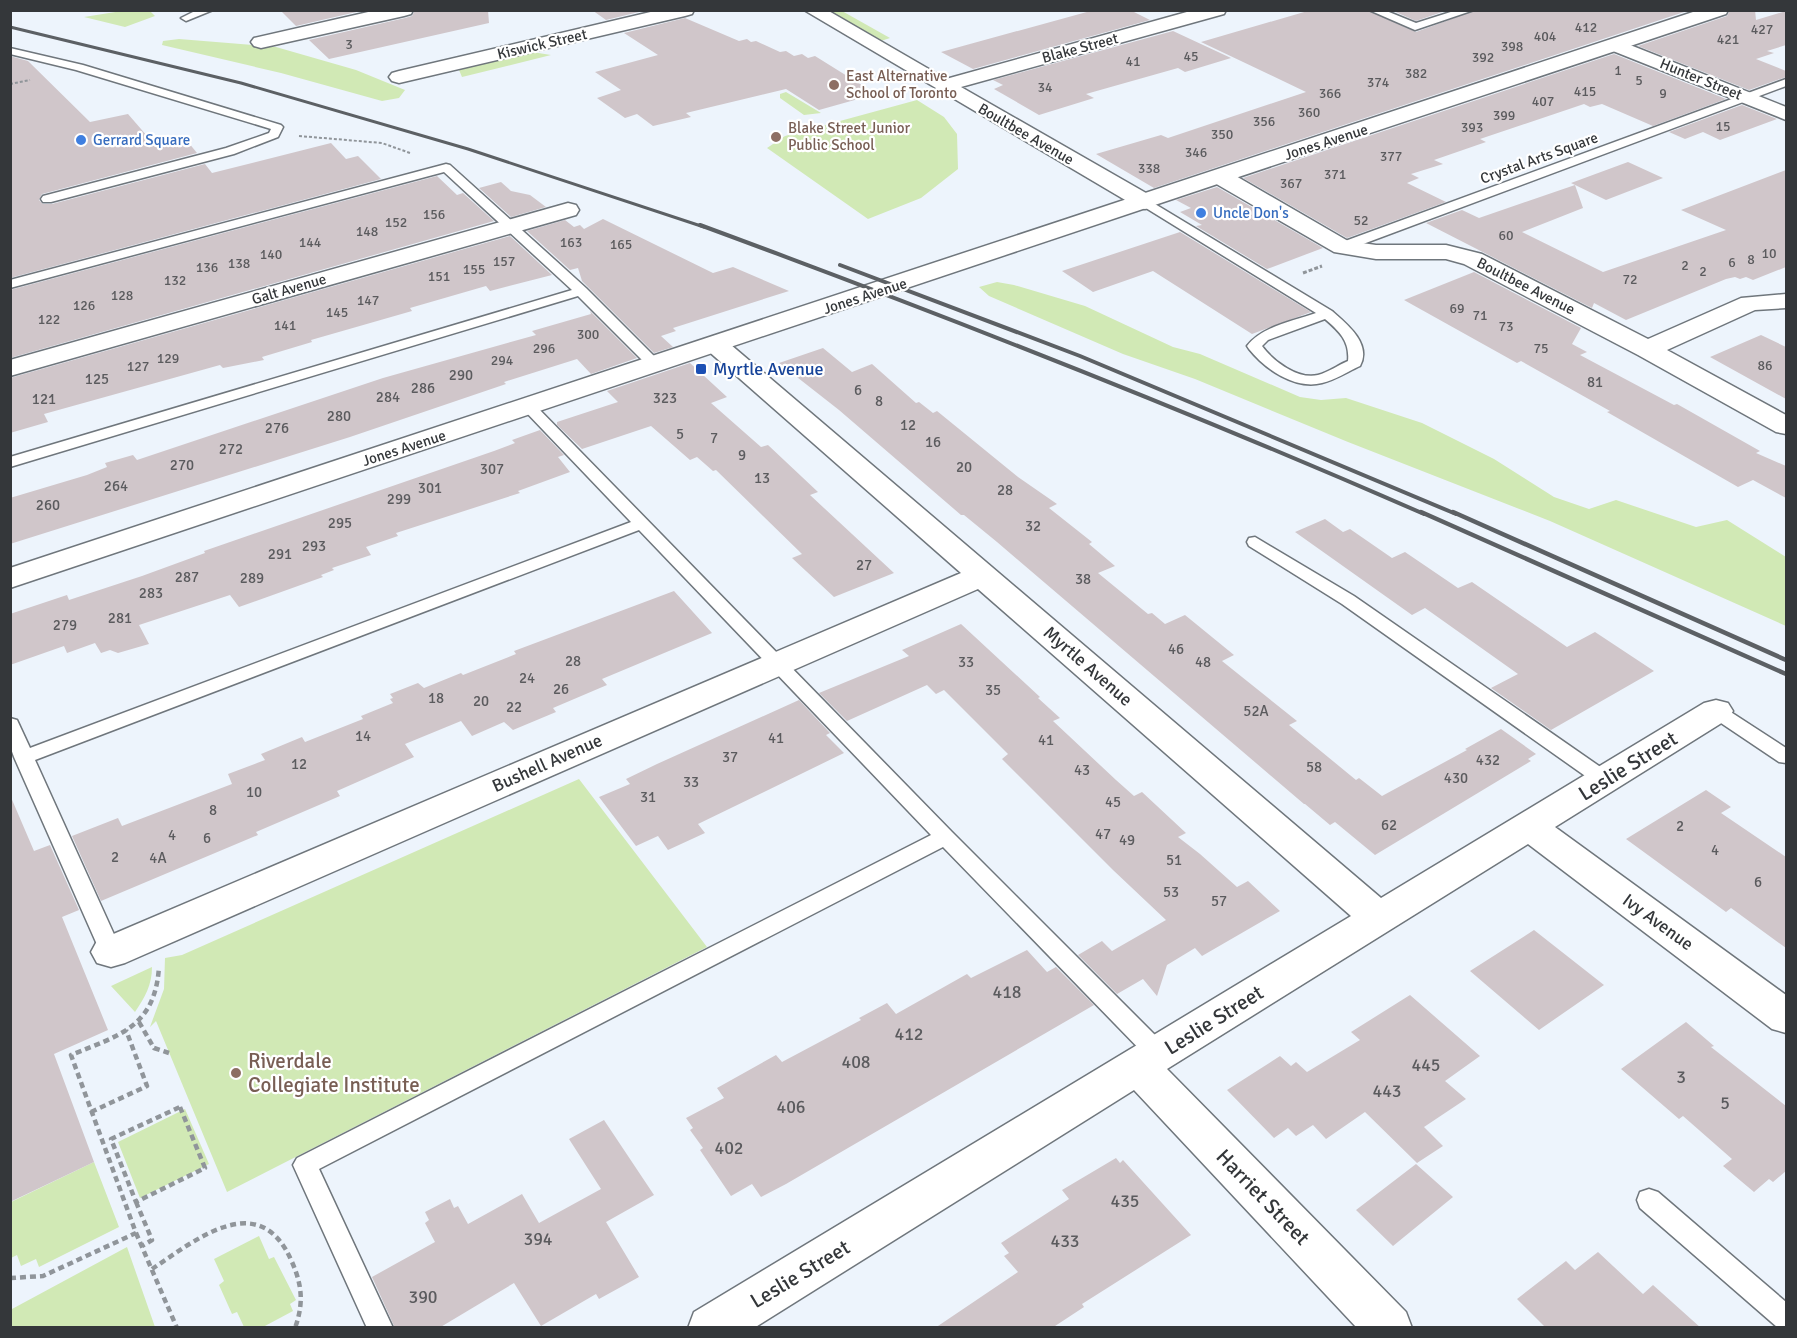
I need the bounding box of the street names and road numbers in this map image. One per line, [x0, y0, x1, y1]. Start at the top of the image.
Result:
street label: Kiswick Street [495, 25, 589, 63]
street label: Blake Street [1040, 29, 1120, 67]
street label: Hunter Street [1657, 54, 1745, 104]
street label: Boultbee Avenue [975, 99, 1077, 169]
street label: Jones Avenue [1282, 120, 1370, 164]
street label: Crystal Arts Square [1478, 128, 1600, 188]
street label: Boultbee Avenue [1474, 254, 1578, 318]
street label: Galt Avenue [250, 270, 328, 308]
street label: Jones Avenue [821, 274, 909, 318]
street label: Jones Avenue [360, 426, 448, 470]
street label: Myrtle Avenue [1039, 621, 1137, 711]
street label: Leslie Street [1574, 725, 1682, 807]
street label: Bushell Avenue [489, 729, 605, 797]
street label: Ivy Avenue [1618, 889, 1698, 955]
street label: Leslie Street [1160, 979, 1268, 1061]
street label: Harriet Street [1211, 1144, 1315, 1250]
street label: Leslie Street [745, 1234, 855, 1314]

